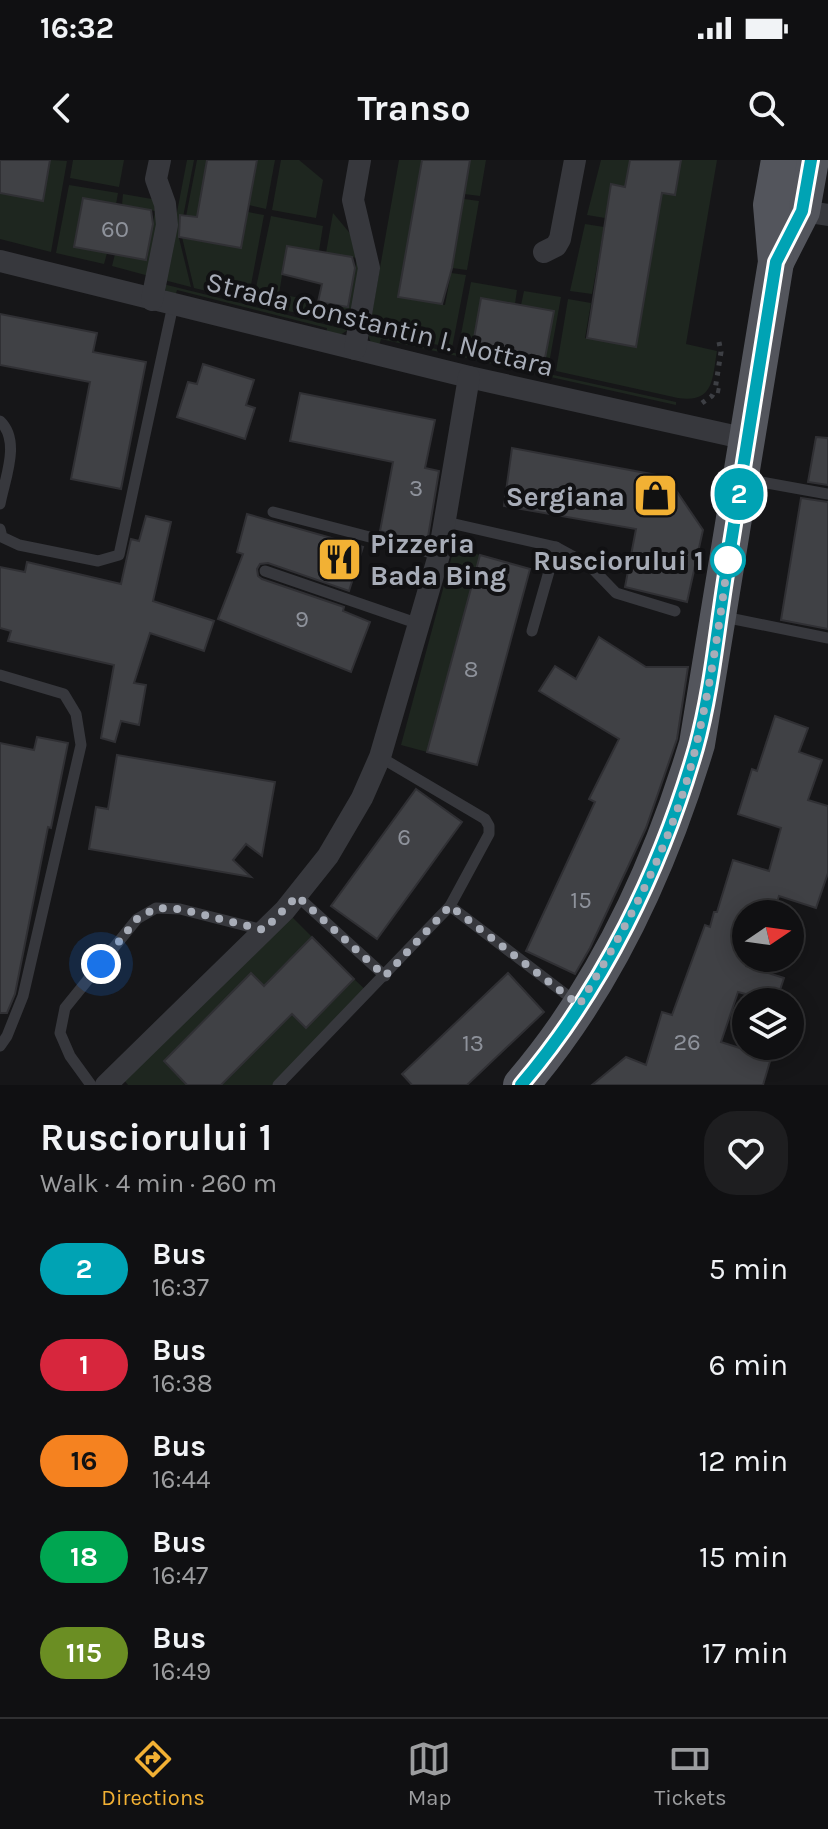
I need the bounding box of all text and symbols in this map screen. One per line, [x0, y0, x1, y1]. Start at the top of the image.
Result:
text: 16:32 [40, 10, 114, 46]
icon: back [40, 86, 84, 130]
icon: search [744, 86, 788, 130]
text: Transo [357, 87, 471, 129]
house number: 60 [101, 215, 129, 243]
street label: Strada Constantin I. Nottara [203, 265, 557, 383]
line badge: 2 [713, 468, 765, 520]
shop icon: Sergiana [632, 472, 680, 520]
house number: 3 [409, 474, 423, 502]
text: 2 [731, 477, 747, 510]
place label: Sergiana [506, 480, 625, 513]
place label: Pizzeria Bada Bing [370, 527, 506, 592]
restaurant icon: Pizzeria Bada Bing [315, 535, 363, 583]
marker: Rusciorului 1 [711, 543, 745, 577]
place label: Rusciorului 1 [533, 544, 704, 577]
house number: 9 [295, 605, 309, 633]
house number: 8 [464, 655, 478, 683]
house number: 6 [397, 823, 411, 851]
house number: 15 [570, 886, 592, 914]
north arrow [732, 900, 804, 972]
map controls [732, 900, 804, 1060]
your location [81, 944, 121, 984]
button: layers [732, 988, 804, 1060]
house number: 26 [673, 1028, 701, 1056]
house number: 13 [462, 1029, 484, 1057]
button: heart [704, 1111, 788, 1195]
text: Rusciorului 1 [40, 1115, 272, 1160]
text: Walk · 4 min · 260 m [40, 1168, 277, 1199]
text: Bus [152, 1236, 206, 1272]
text: 5 min [709, 1251, 788, 1287]
text: 2 [76, 1252, 92, 1285]
text: 16:37 [152, 1272, 209, 1303]
text: Bus [152, 1332, 206, 1368]
text: 6 min [709, 1347, 788, 1383]
text: 1 [79, 1348, 89, 1381]
text: 16:38 [152, 1368, 213, 1399]
text: Bus [152, 1428, 206, 1464]
text: 12 min [698, 1443, 788, 1479]
text: 16 [71, 1444, 97, 1477]
text: 16:44 [152, 1464, 211, 1495]
text: Bus [152, 1524, 206, 1560]
text: 15 min [699, 1539, 788, 1575]
text: 18 [70, 1540, 98, 1573]
text: 16:47 [152, 1560, 208, 1591]
text: Bus [152, 1620, 206, 1656]
text: 17 min [702, 1635, 788, 1671]
text: 115 [66, 1636, 102, 1669]
text: 16:49 [152, 1656, 211, 1687]
tab: Directions [101, 1737, 205, 1811]
tab: Map [407, 1737, 451, 1811]
tab: Tickets [654, 1737, 727, 1811]

